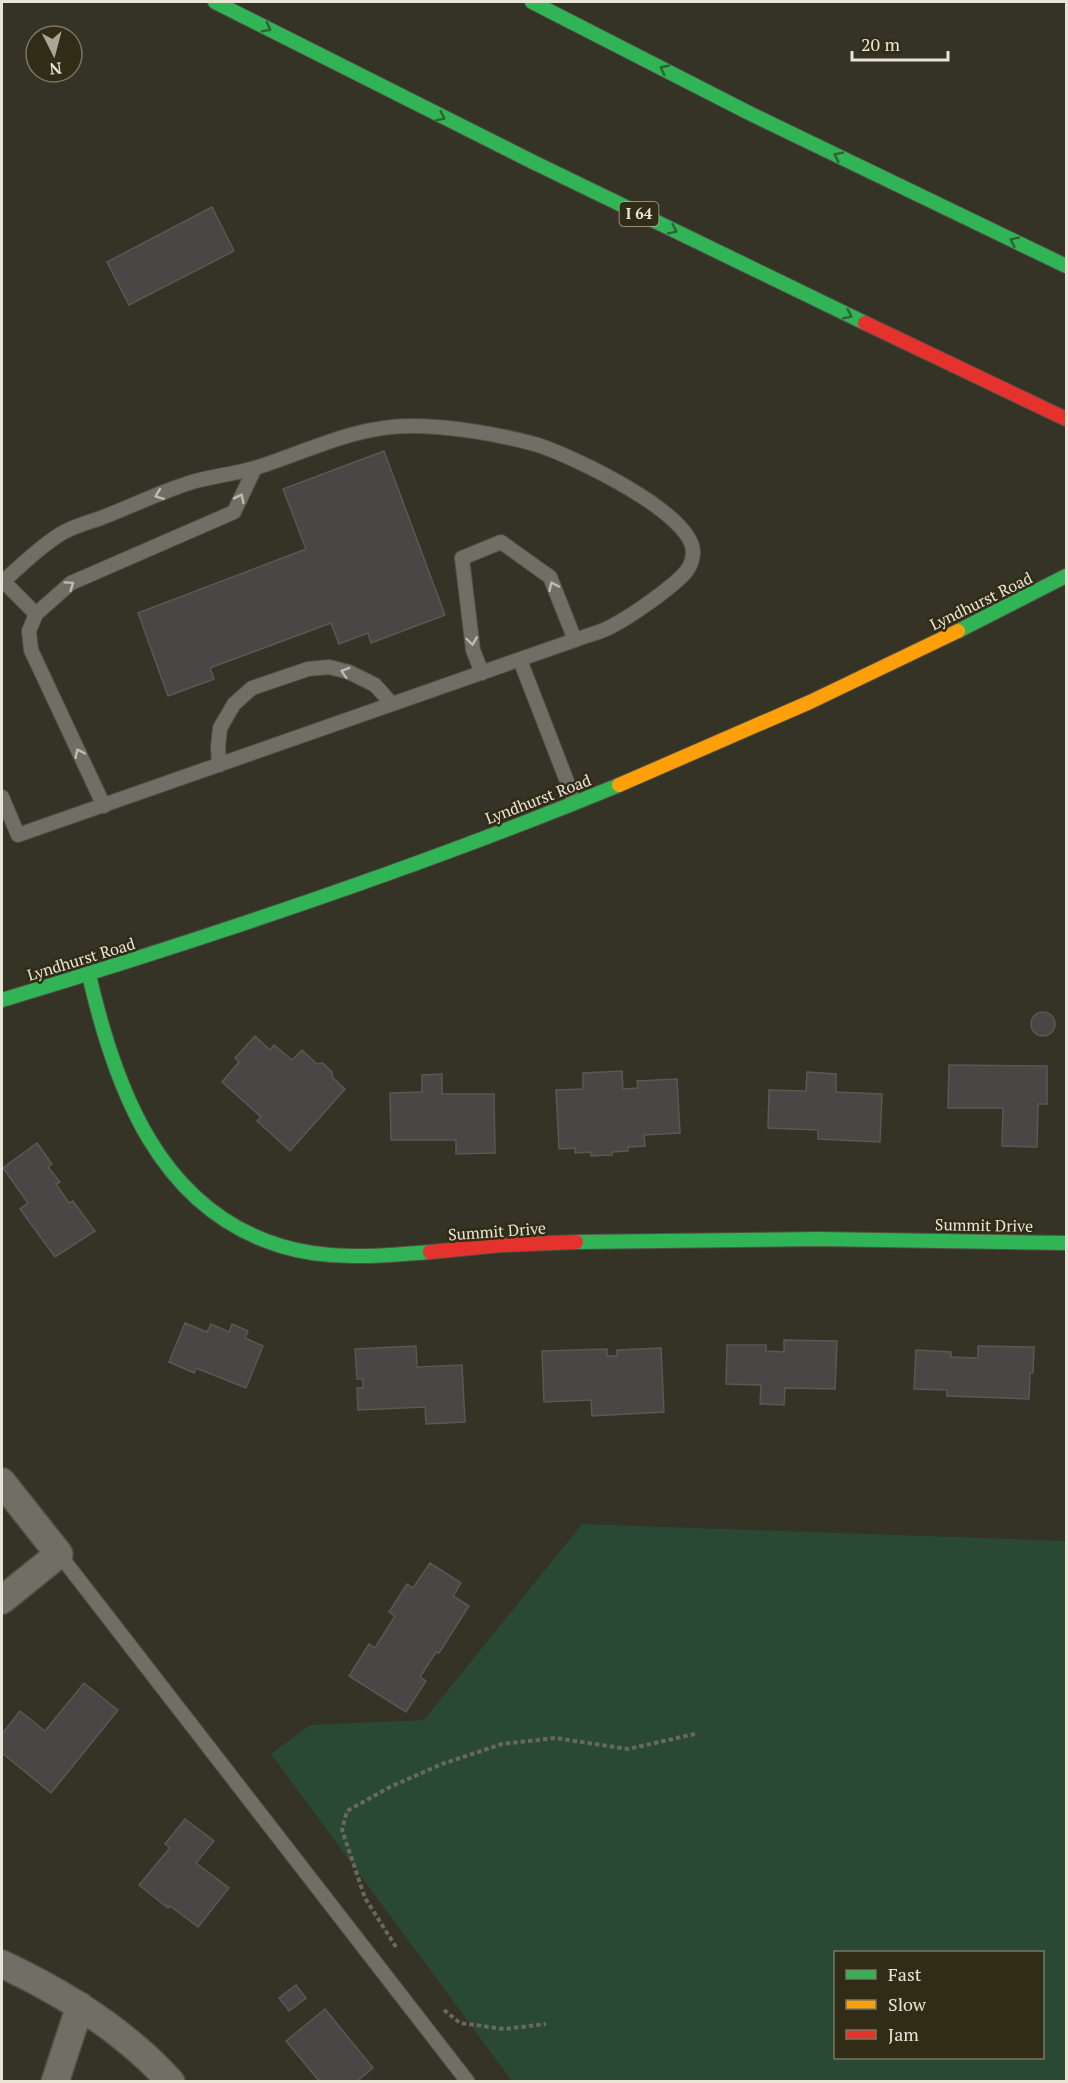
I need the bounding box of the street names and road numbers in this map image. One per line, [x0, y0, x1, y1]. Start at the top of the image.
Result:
road number: I 64 [620, 202, 658, 226]
street label: Lyndhurst Road [926, 567, 1036, 635]
street label: Lyndhurst Road [482, 769, 594, 829]
street label: Lyndhurst Road [24, 932, 138, 986]
street label: Summit Drive [935, 1213, 1033, 1237]
street label: Summit Drive [447, 1217, 547, 1245]

